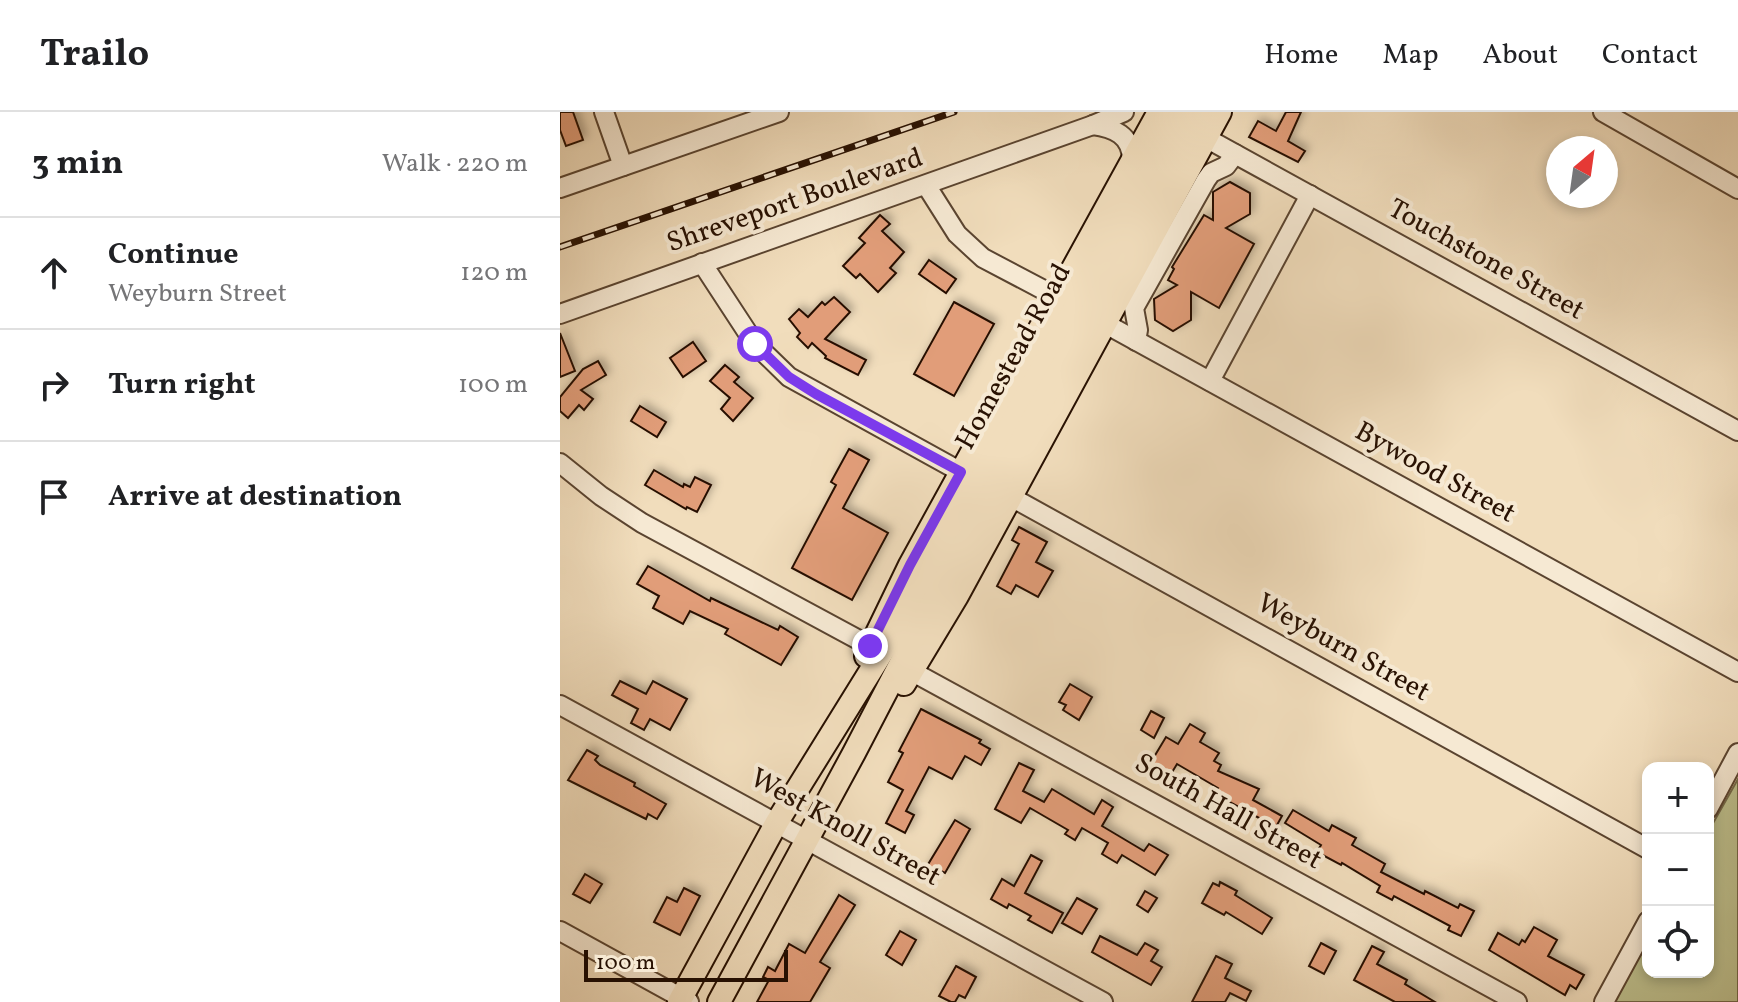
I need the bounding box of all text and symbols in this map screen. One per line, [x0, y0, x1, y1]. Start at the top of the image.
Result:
text: Trailo [40, 29, 149, 82]
text: Home [1264, 36, 1338, 75]
text: Map [1382, 36, 1438, 75]
text: About [1482, 36, 1558, 75]
text: Contact [1602, 36, 1698, 75]
north arrow [1546, 136, 1618, 208]
street label: Shreveport Boulevard [662, 139, 928, 263]
text: 3 min [32, 141, 123, 188]
text: Walk · 220 m [382, 146, 528, 182]
street label: Touchstone Street [1381, 190, 1591, 330]
text: Continue [108, 234, 239, 276]
icon: ahead [32, 251, 76, 295]
text: 120 m [460, 255, 528, 291]
street label: Homestead Road [947, 257, 1081, 457]
text: Weyburn Street [108, 276, 287, 312]
route start [737, 326, 773, 362]
icon: right [32, 363, 76, 407]
text: Turn right [108, 364, 256, 406]
text: 100 m [458, 367, 528, 403]
street label: Bywood Street [1347, 413, 1523, 533]
icon: arrive [32, 475, 76, 519]
text: Arrive at destination [108, 476, 402, 518]
street label: Weyburn Street [1249, 584, 1437, 712]
route end [852, 628, 888, 664]
street label: South Hall Street [1127, 744, 1329, 880]
street label: West Knoll Street [743, 759, 947, 897]
map controls [1642, 762, 1714, 978]
button: + [1642, 762, 1714, 834]
button: − [1642, 834, 1714, 906]
button: locate [1642, 906, 1714, 978]
scale bar [584, 946, 788, 982]
text: 100 m [596, 948, 655, 979]

